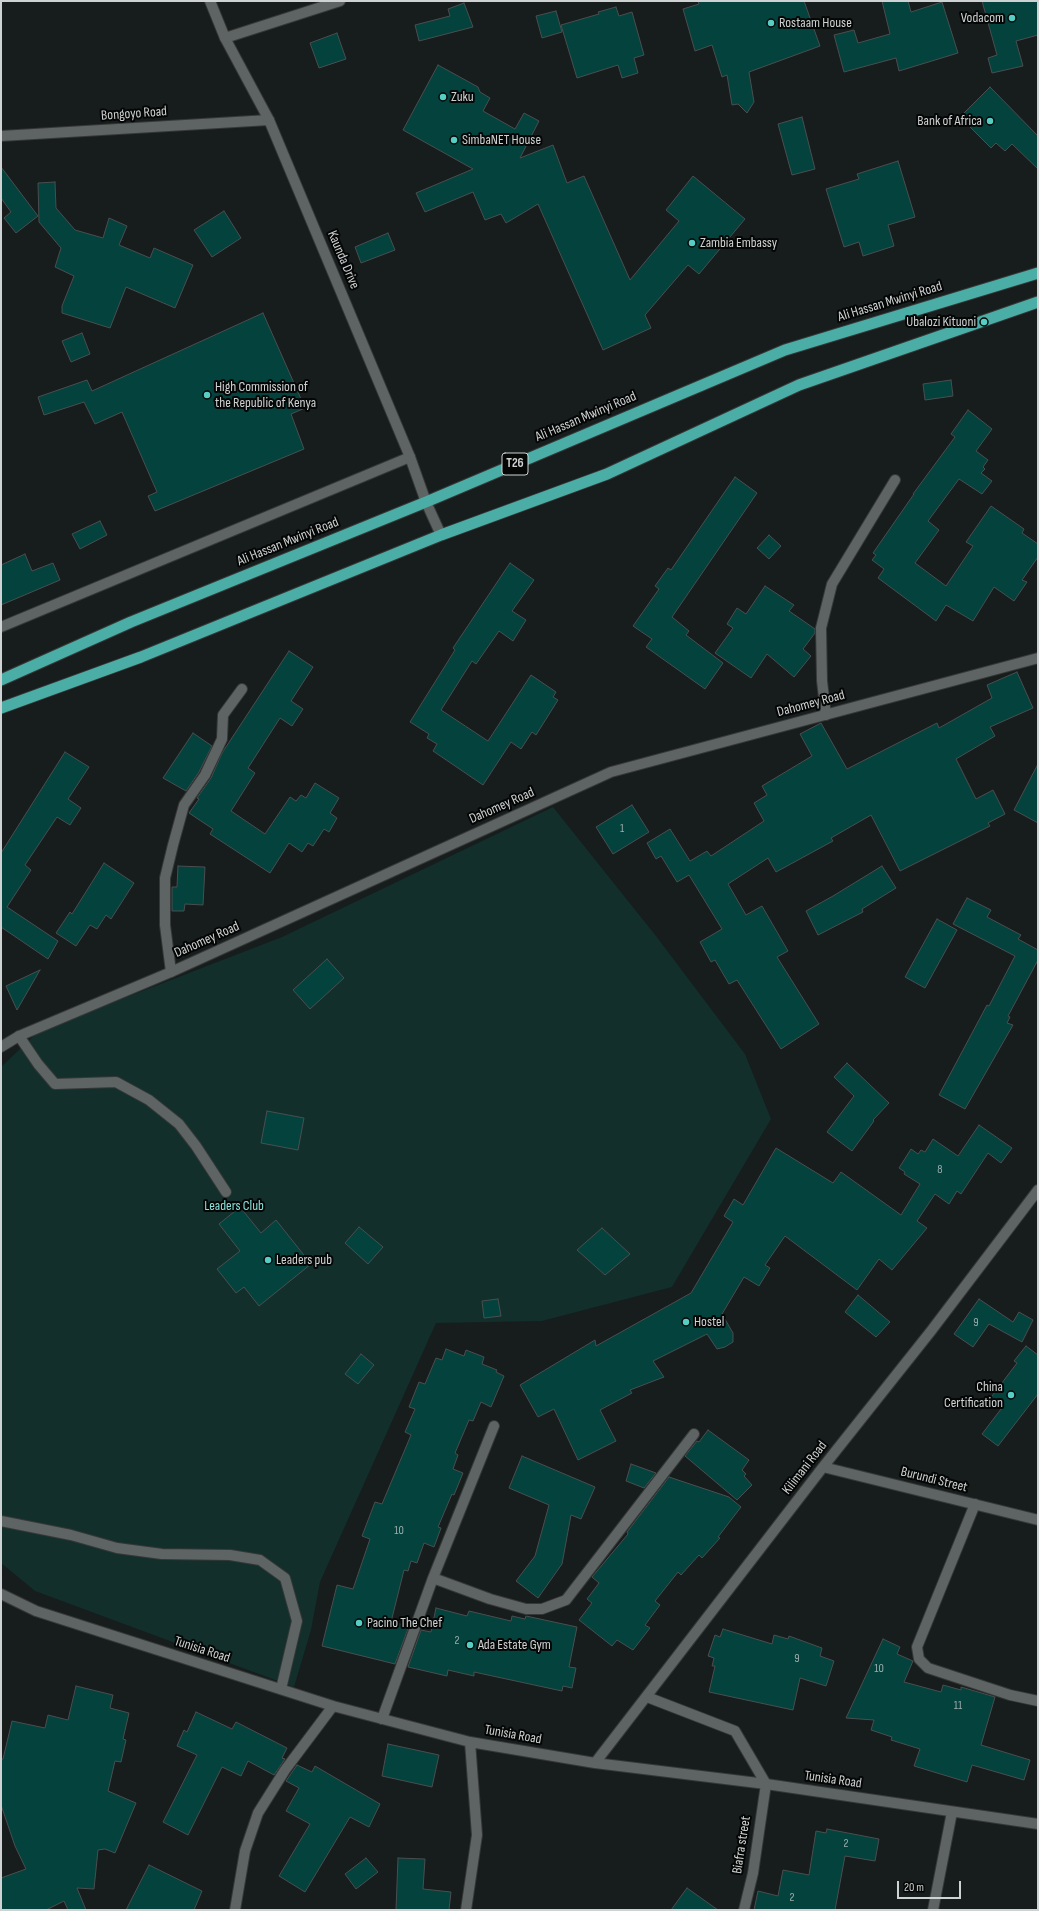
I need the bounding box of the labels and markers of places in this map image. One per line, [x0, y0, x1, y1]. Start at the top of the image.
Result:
place label: Vodacom [961, 10, 1004, 26]
marker: Vodacom [1007, 13, 1017, 23]
place label: Rostaam House [779, 15, 852, 31]
marker: Rostaam House [766, 18, 776, 28]
place label: Zuku [451, 89, 474, 105]
marker: Zuku [438, 92, 448, 102]
place label: Bank of Africa [917, 113, 982, 129]
marker: Bank of Africa [985, 116, 995, 126]
place label: SimbaNET House [462, 132, 541, 148]
marker: SimbaNET House [449, 135, 459, 145]
place label: Zambia Embassy [700, 235, 777, 251]
marker: Zambia Embassy [687, 238, 697, 248]
place label: Ubalozi Kituoni [906, 314, 976, 330]
marker: Ubalozi Kituoni [979, 317, 989, 327]
place label: High Commission of the Republic of Kenya [215, 379, 316, 412]
marker: High Commission of the Republic of Kenya [202, 390, 212, 400]
place label: Leaders pub [276, 1252, 332, 1268]
marker: Leaders pub [263, 1255, 273, 1265]
place label: Hostel [694, 1314, 724, 1330]
marker: Hostel [681, 1317, 691, 1327]
place label: China Certification [944, 1379, 1003, 1412]
marker: China Certification [1006, 1390, 1016, 1400]
place label: Pacino The Chef [367, 1615, 442, 1631]
marker: Pacino The Chef [354, 1618, 364, 1628]
place label: Ada Estate Gym [478, 1637, 551, 1653]
marker: Ada Estate Gym [465, 1640, 475, 1650]

